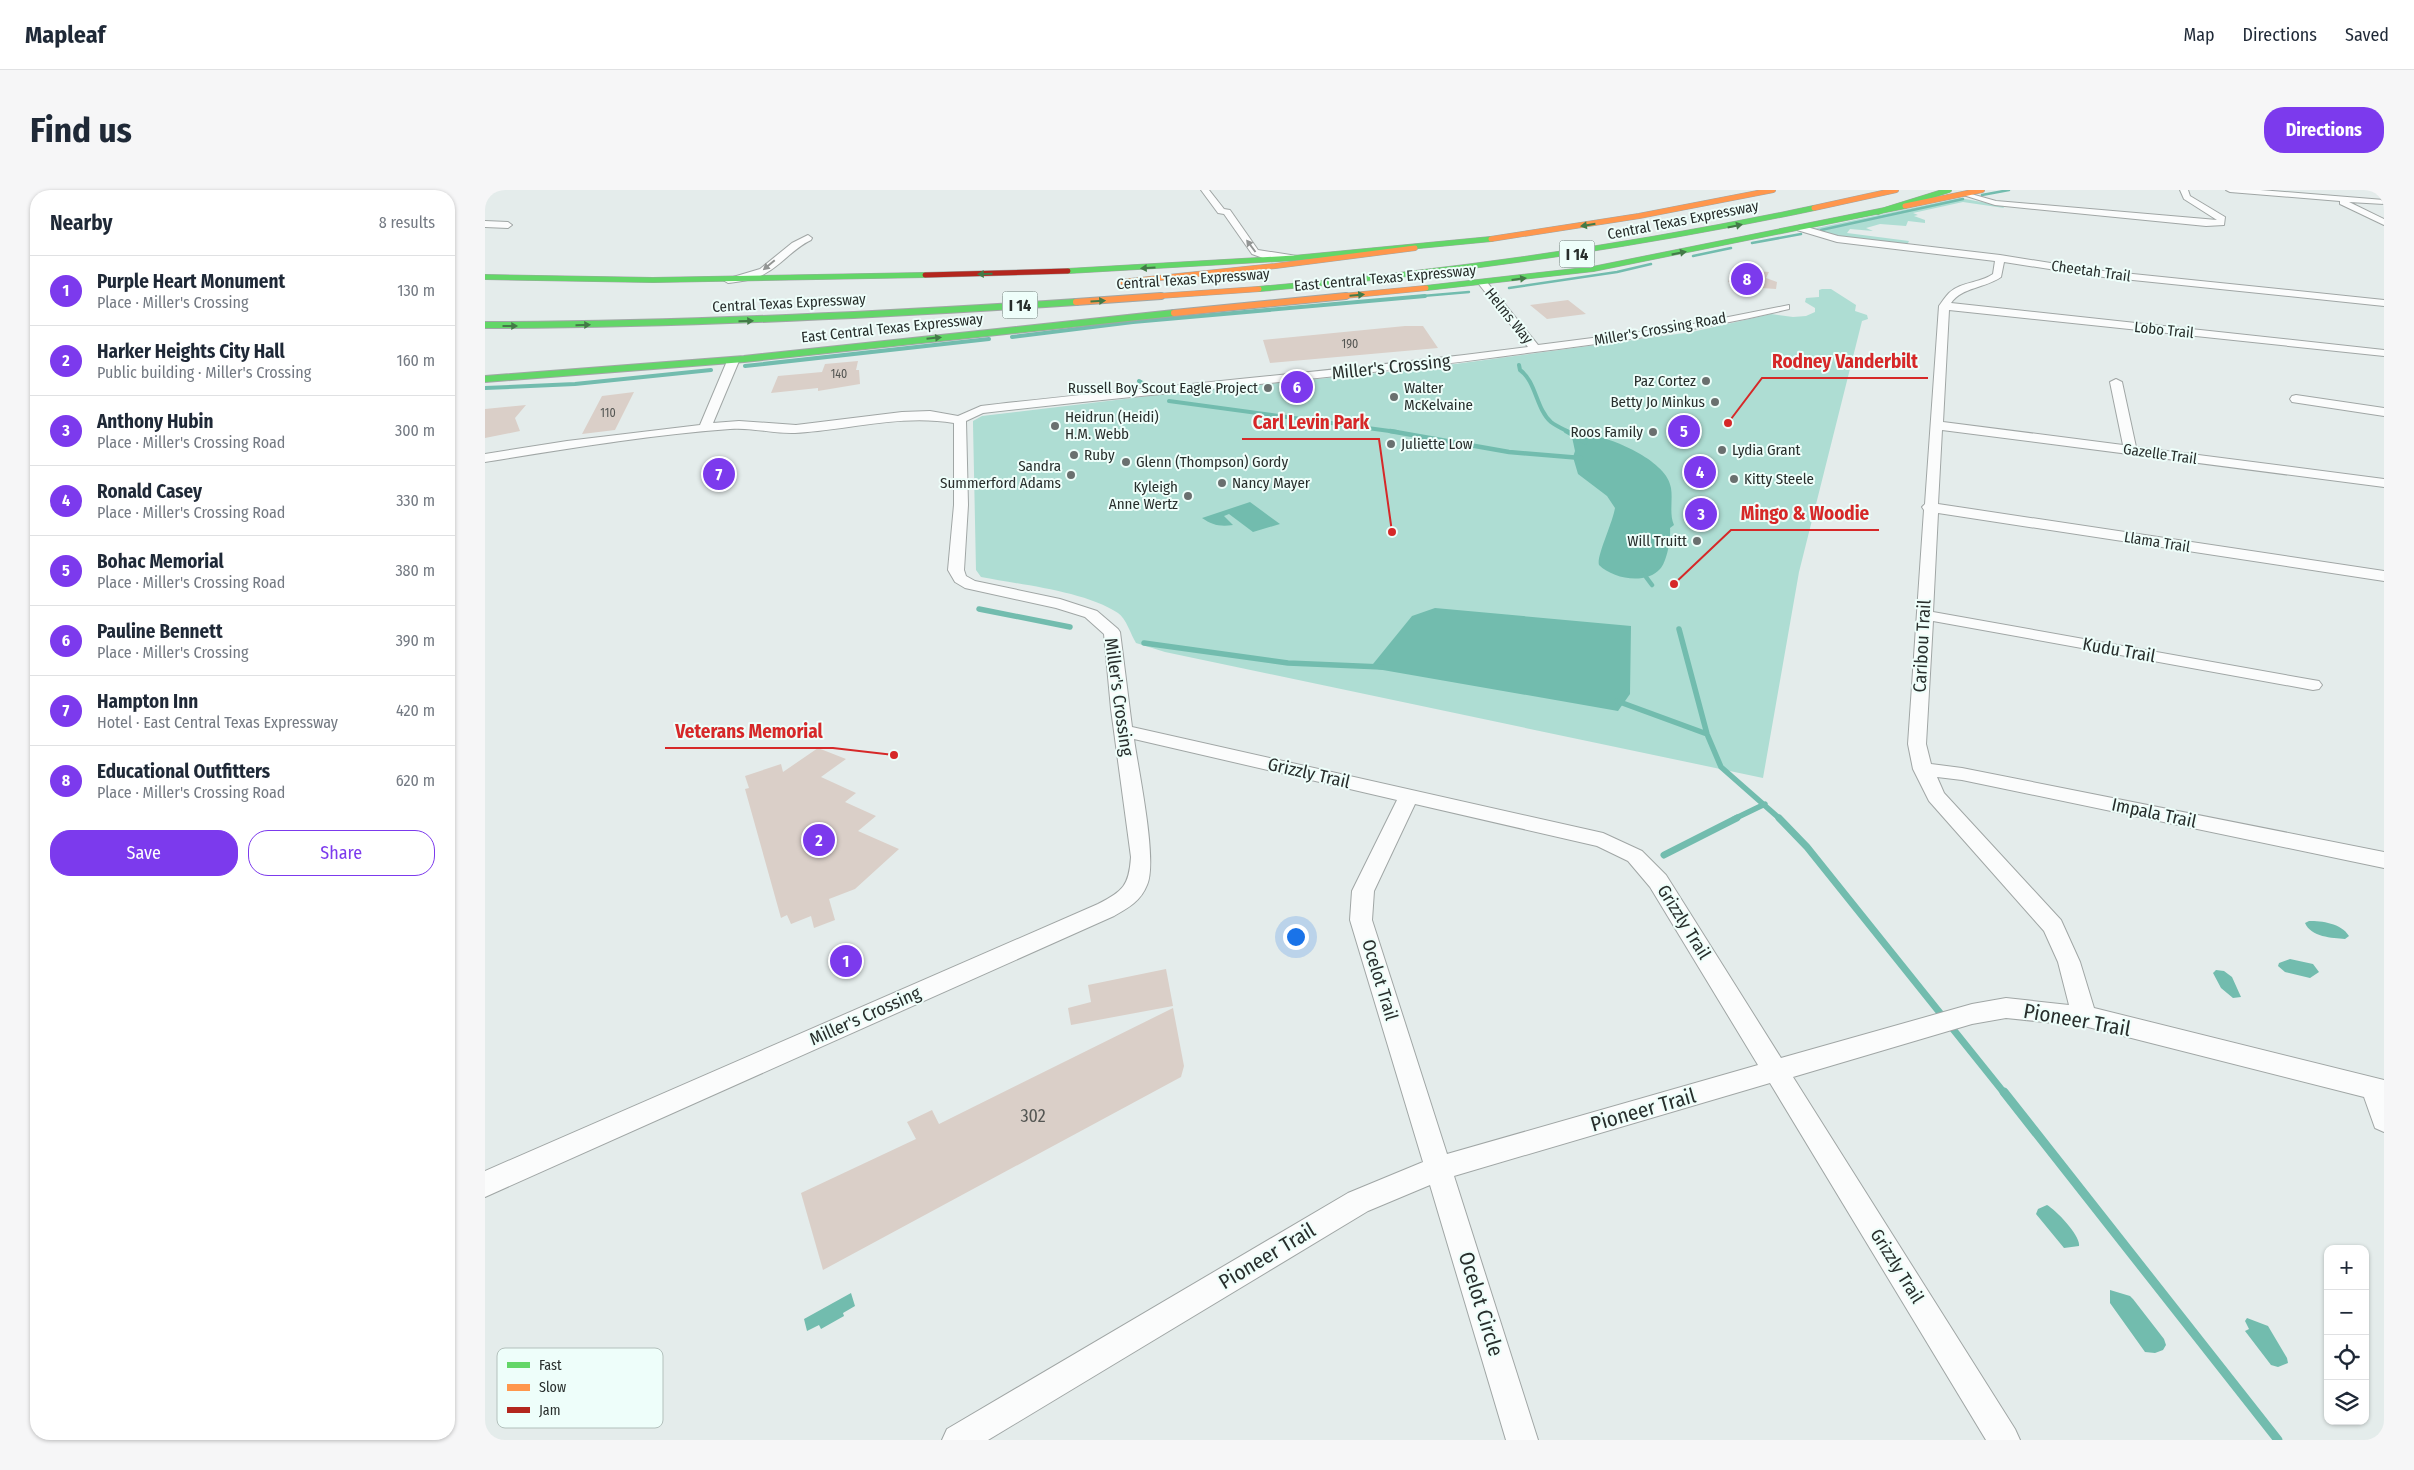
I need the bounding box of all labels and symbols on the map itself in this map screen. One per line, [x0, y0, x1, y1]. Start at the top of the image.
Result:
street label: Central Texas Expressway [1606, 196, 1760, 244]
one-way arrow [1579, 222, 1595, 230]
one-way arrow [1727, 222, 1742, 230]
one-way arrow [1246, 239, 1256, 252]
road number: I 14 [1559, 241, 1595, 268]
one-way arrow [1672, 249, 1688, 257]
street label: Cheetah Trail [2050, 257, 2132, 285]
one-way arrow [762, 260, 775, 271]
pin: 8 [1731, 260, 1763, 298]
street label: East Central Texas Expressway [1293, 261, 1477, 295]
one-way arrow [1139, 264, 1155, 272]
street label: Central Texas Expressway [1116, 265, 1271, 293]
one-way arrow [977, 270, 993, 278]
one-way arrow [1511, 274, 1527, 282]
street label: Helms Way [1481, 284, 1537, 348]
street label: Central Texas Expressway [712, 290, 867, 316]
one-way arrow [1349, 291, 1365, 299]
road number: I 14 [1003, 292, 1037, 318]
one-way arrow [1091, 296, 1107, 304]
street label: East Central Texas Expressway [800, 309, 984, 346]
street label: Miller's Crossing Road [1592, 309, 1728, 349]
one-way arrow [738, 316, 754, 324]
street label: Lobo Trail [2133, 318, 2195, 342]
one-way arrow [575, 321, 591, 329]
one-way arrow [502, 322, 518, 330]
one-way arrow [927, 334, 943, 342]
house number: 190 [1342, 337, 1358, 351]
callout: Rodney Vanderbilt [1762, 344, 1928, 378]
street label: Miller's Crossing [1331, 350, 1452, 384]
text: Rodney Vanderbilt [1772, 350, 1918, 373]
house number: 140 [831, 367, 847, 381]
pin: 6 [1281, 368, 1313, 406]
place label: Paz Cortez [1634, 372, 1696, 390]
marker: Paz Cortez [1700, 375, 1712, 387]
place label: Russell Boy Scout Eagle Project [1068, 379, 1258, 397]
place label: Walter McKelvaine [1404, 379, 1473, 414]
marker: Russell Boy Scout Eagle Project [1262, 382, 1274, 394]
marker: Walter McKelvaine [1388, 391, 1400, 403]
place label: Betty Jo Minkus [1610, 393, 1705, 411]
marker: Betty Jo Minkus [1709, 396, 1721, 408]
callout: Carl Levin Park [1242, 405, 1379, 439]
house number: 110 [600, 406, 616, 420]
place label: Heidrun (Heidi) H.M. Webb [1065, 408, 1159, 443]
text: Carl Levin Park [1253, 411, 1370, 434]
pin: 5 [1668, 412, 1700, 450]
marker: Heidrun (Heidi) H.M. Webb [1049, 420, 1061, 432]
place label: Roos Family [1571, 423, 1643, 441]
marker: Roos Family [1647, 426, 1659, 438]
place label: Juliette Low [1401, 435, 1473, 453]
marker: Juliette Low [1385, 438, 1397, 450]
street label: Gazelle Trail [2122, 440, 2198, 468]
place label: Lydia Grant [1732, 441, 1801, 459]
marker: Lydia Grant [1716, 444, 1728, 456]
place label: Ruby [1084, 446, 1115, 464]
marker: Ruby [1068, 449, 1080, 461]
place label: Glenn (Thompson) Gordy [1136, 453, 1288, 471]
pin: 4 [1684, 453, 1716, 491]
pin: 7 [703, 455, 735, 493]
marker: Glenn (Thompson) Gordy [1120, 456, 1132, 468]
place label: Sandra Summerford Adams [940, 457, 1061, 492]
marker: Sandra Summerford Adams [1065, 469, 1077, 481]
place label: Kitty Steele [1744, 470, 1814, 488]
marker: Kitty Steele [1728, 473, 1740, 485]
place label: Nancy Mayer [1232, 474, 1311, 492]
marker: Nancy Mayer [1216, 477, 1228, 489]
place label: Kyleigh Anne Wertz [1109, 478, 1178, 513]
marker: Kyleigh Anne Wertz [1182, 490, 1194, 502]
pin: 3 [1685, 495, 1717, 533]
callout: Mingo & Woodie [1731, 496, 1879, 530]
text: Mingo & Woodie [1741, 502, 1870, 525]
street label: Llama Trail [2123, 528, 2191, 556]
place label: Will Truitt [1627, 532, 1687, 550]
marker: Will Truitt [1691, 535, 1703, 547]
street label: Caribou Trail [1909, 599, 1935, 693]
street label: Kudu Trail [2081, 633, 2157, 667]
street label: Miller's Crossing [1100, 636, 1138, 758]
callout: Veterans Memorial [665, 714, 833, 748]
text: Veterans Memorial [674, 720, 824, 743]
street label: Grizzly Trail [1266, 753, 1353, 793]
street label: Impala Trail [2110, 793, 2199, 833]
pin: 2 [803, 821, 835, 859]
street label: Grizzly Trail [1652, 881, 1716, 964]
your location [1283, 924, 1309, 950]
street label: Ocelot Trail [1357, 937, 1403, 1023]
pin: 1 [830, 942, 862, 980]
street label: Miller's Crossing [806, 982, 924, 1050]
street label: Pioneer Trail [2021, 998, 2133, 1042]
street label: Pioneer Trail [1587, 1082, 1699, 1137]
house number: 302 [1020, 1105, 1046, 1127]
street label: Pioneer Trail [1214, 1217, 1321, 1295]
street label: Grizzly Trail [1865, 1225, 1929, 1308]
street label: Ocelot Circle [1453, 1249, 1509, 1359]
legend [497, 1348, 663, 1428]
text: Fast [539, 1357, 562, 1374]
text: Slow [539, 1379, 566, 1396]
text: Jam [539, 1402, 560, 1419]

